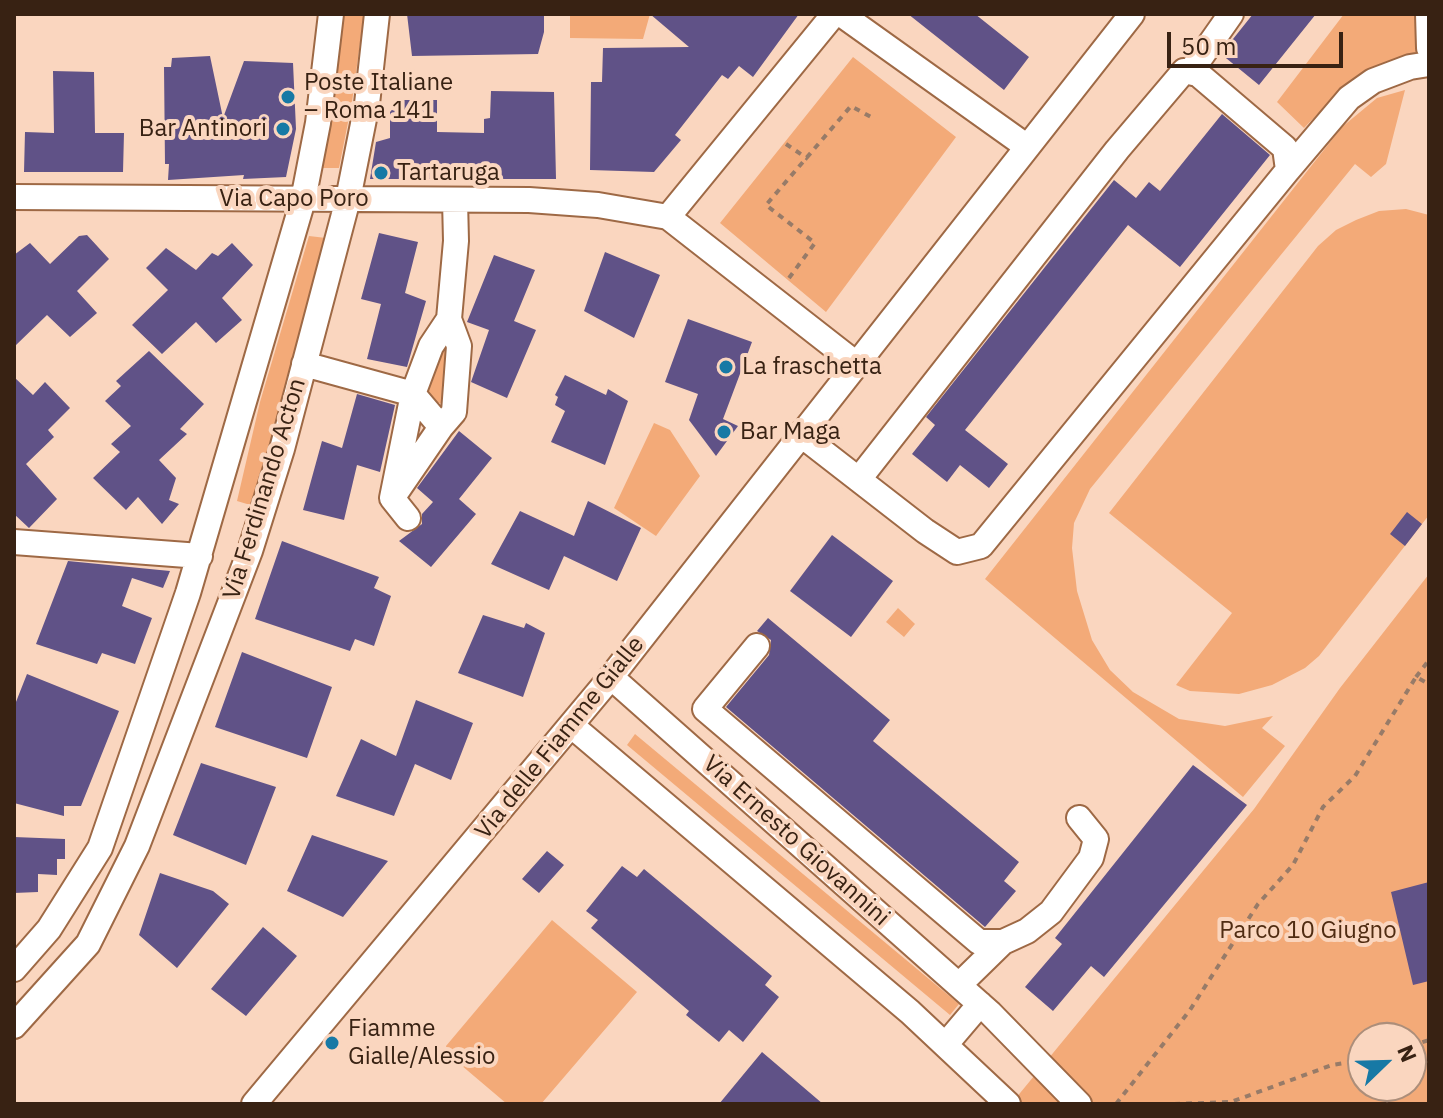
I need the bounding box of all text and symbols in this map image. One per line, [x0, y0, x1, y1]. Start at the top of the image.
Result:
scale bar [1171, 16, 1347, 66]
text: 50 m [1181, 30, 1236, 62]
place label: Poste Italiane – Roma 141 [304, 69, 453, 125]
marker: Poste Italiane – Roma 141 [279, 88, 297, 106]
place label: Bar Antinori [139, 115, 267, 143]
marker: Bar Antinori [274, 120, 292, 138]
place label: Tartaruga [397, 159, 500, 187]
marker: Tartaruga [372, 164, 390, 182]
street label: Via Capo Poro [219, 185, 369, 213]
place label: La fraschetta [742, 353, 882, 381]
marker: La fraschetta [717, 358, 735, 376]
street label: Via Ferdinando Acton [218, 375, 312, 603]
place label: Bar Maga [740, 418, 841, 446]
marker: Bar Maga [715, 423, 733, 441]
street label: Via delle Fiamme Gialle [469, 631, 651, 845]
street label: Via Ernesto Giovannini [697, 750, 895, 932]
park label: Parco 10 Giugno [1219, 917, 1397, 945]
place label: Fiamme Gialle/Alessio [348, 1015, 495, 1071]
north arrow [1347, 1022, 1427, 1102]
marker: Fiamme Gialle/Alessio [323, 1034, 341, 1052]
text: N [1391, 1040, 1424, 1066]

